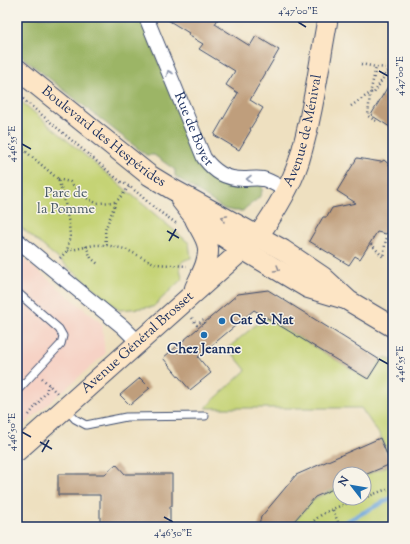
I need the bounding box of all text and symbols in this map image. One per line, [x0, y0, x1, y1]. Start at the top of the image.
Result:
text: 4°47'00"E [278, 4, 318, 19]
text: 4°47'00"E [393, 56, 408, 96]
one-way arrow [166, 70, 174, 77]
street label: Avenue de Ménival [279, 73, 328, 191]
street label: Boulevard des Hespérides [37, 82, 169, 193]
street label: Rue de Boyer [168, 89, 218, 172]
text: 4°46'55"E [5, 126, 20, 162]
one-way arrow [246, 175, 252, 183]
park label: Parc de la Pomme [37, 184, 95, 220]
one-way arrow [221, 215, 228, 222]
one-way arrow [273, 264, 280, 272]
street label: Avenue Général Brosset [77, 287, 199, 399]
place label: Cat & Nat [230, 311, 294, 331]
marker: Cat & Nat [217, 316, 227, 326]
marker: Chez Jeanne [199, 330, 209, 340]
place label: Chez Jeanne [167, 340, 242, 360]
text: 4°46'55"E [393, 346, 408, 382]
text: 4°46'50"E [5, 413, 20, 451]
north arrow [332, 466, 372, 506]
text: N [335, 473, 354, 490]
text: 4°46'50"E [154, 526, 192, 541]

